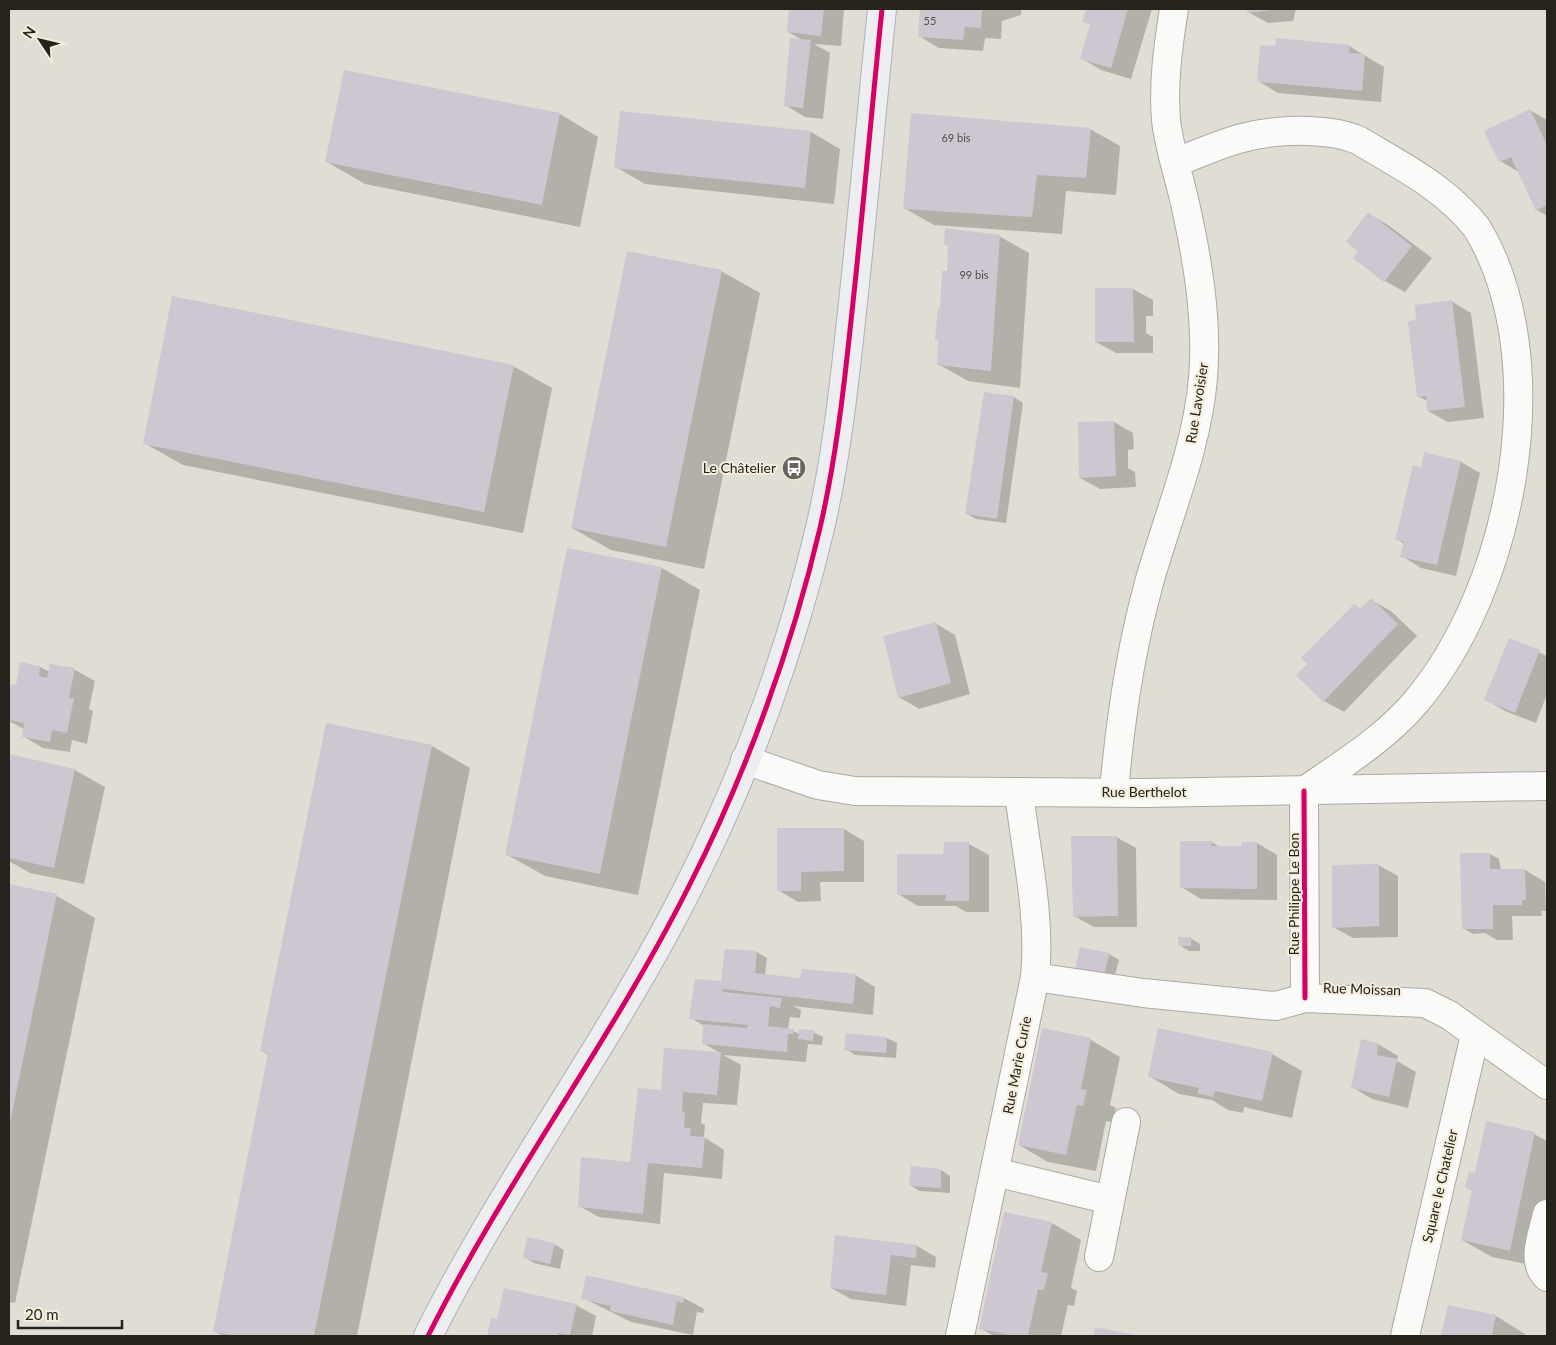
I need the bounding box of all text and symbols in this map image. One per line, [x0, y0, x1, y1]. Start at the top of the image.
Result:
house number: 55 [924, 14, 936, 27]
north arrow [15, 15, 65, 65]
text: N [19, 23, 39, 42]
house number: 69 bis [941, 131, 971, 144]
house number: 99 bis [959, 268, 989, 281]
street label: Rue Lavoisier [1182, 361, 1211, 445]
bus stop icon: Le Châtelier [781, 455, 807, 481]
place label: Le Châtelier [703, 459, 776, 476]
street label: Rue Berthelot [1101, 783, 1187, 800]
street label: Rue Philippe Le Bon [1285, 833, 1302, 955]
street label: Rue Moissan [1323, 979, 1401, 998]
street label: Rue Marie Curie [999, 1015, 1034, 1115]
street label: Square le Chatelier [1418, 1128, 1461, 1244]
scale bar [18, 1298, 121, 1330]
text: 20 m [25, 1305, 59, 1323]

